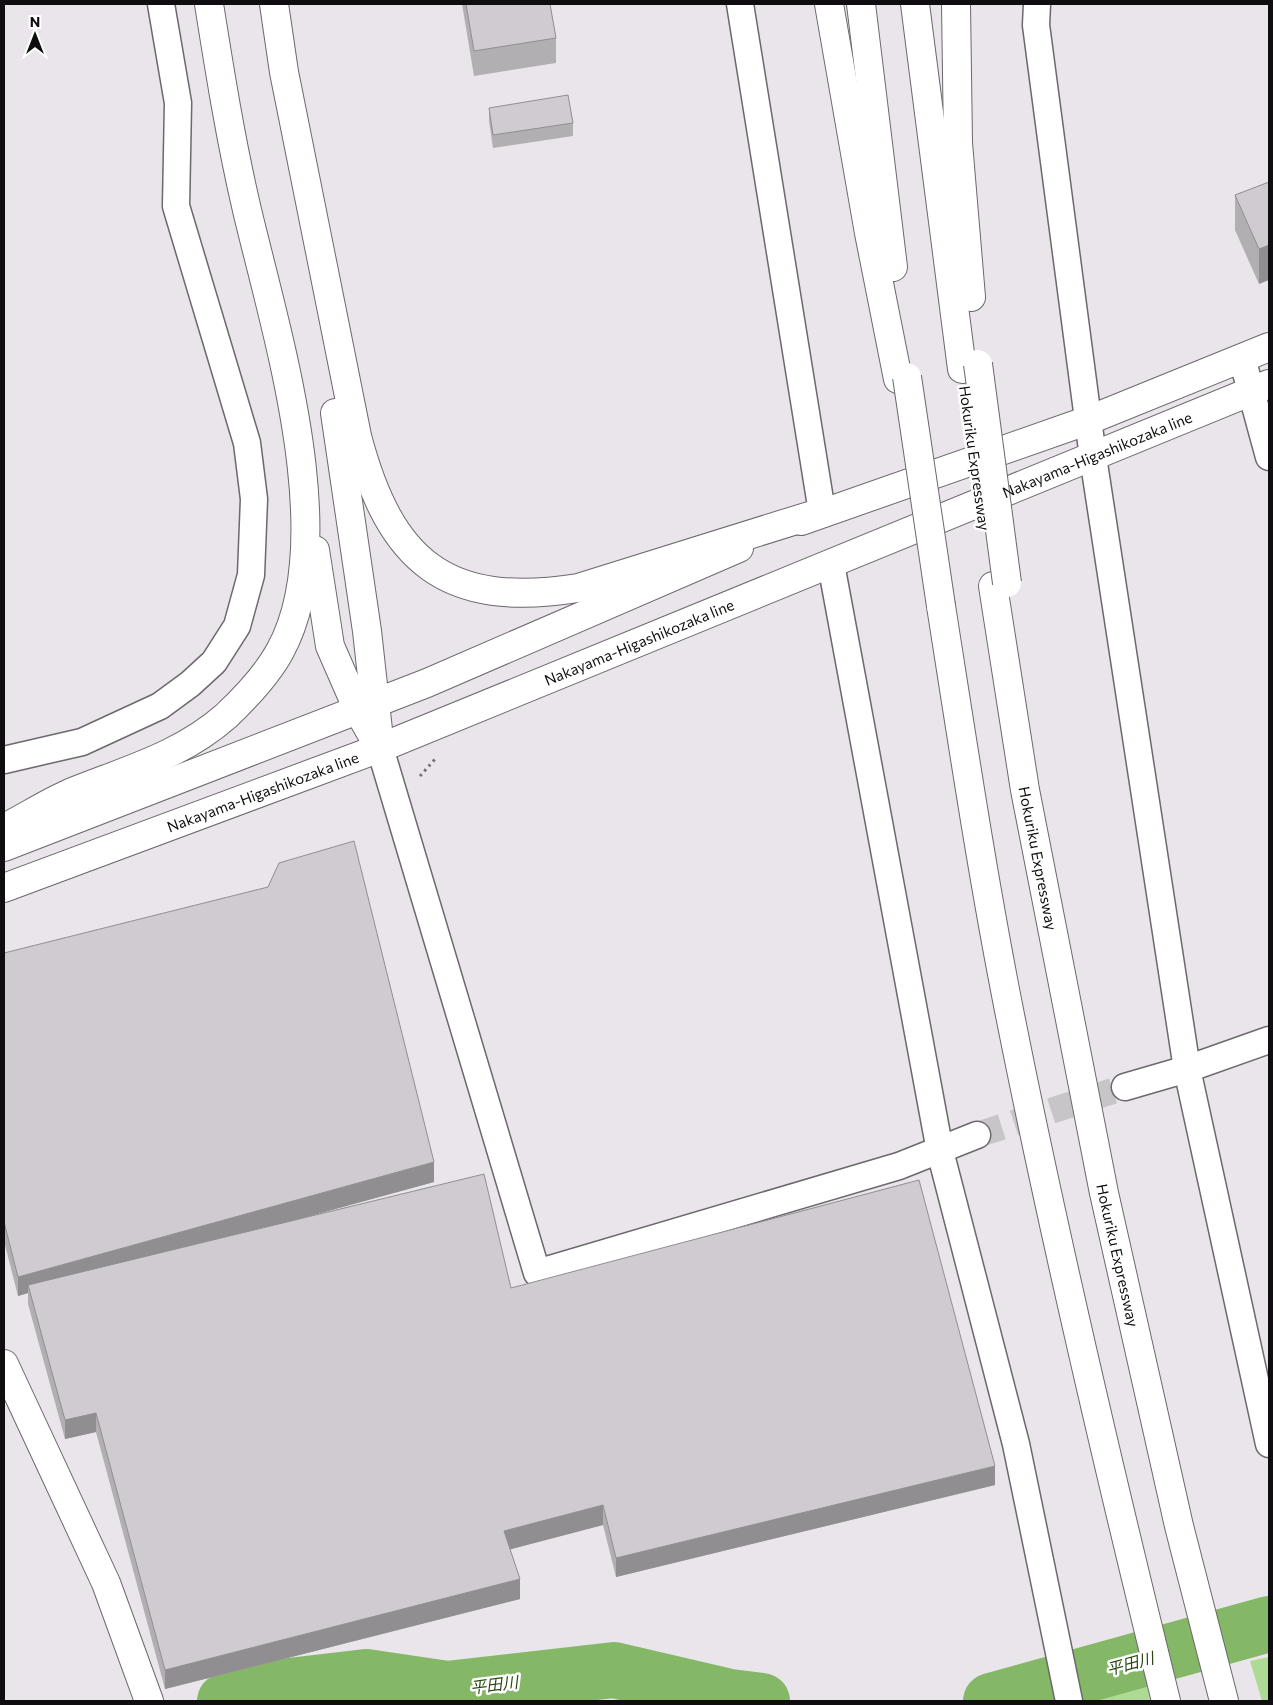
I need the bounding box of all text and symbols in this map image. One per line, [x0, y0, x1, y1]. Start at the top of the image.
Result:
north arrow [10, 10, 60, 60]
text: N [30, 13, 40, 30]
street label: Hokuriku Expressway [956, 384, 994, 532]
street label: Nakayama-Higashikozaka line [1000, 408, 1195, 501]
street label: Nakayama-Higashikozaka line [541, 595, 736, 689]
street label: Nakayama-Higashikozaka line [164, 748, 361, 836]
street label: Hokuriku Expressway [1015, 785, 1061, 932]
street label: Hokuriku Expressway [1093, 1182, 1143, 1329]
water label: 平田川 [1104, 1647, 1158, 1678]
water label: 平田川 [469, 1671, 521, 1696]

